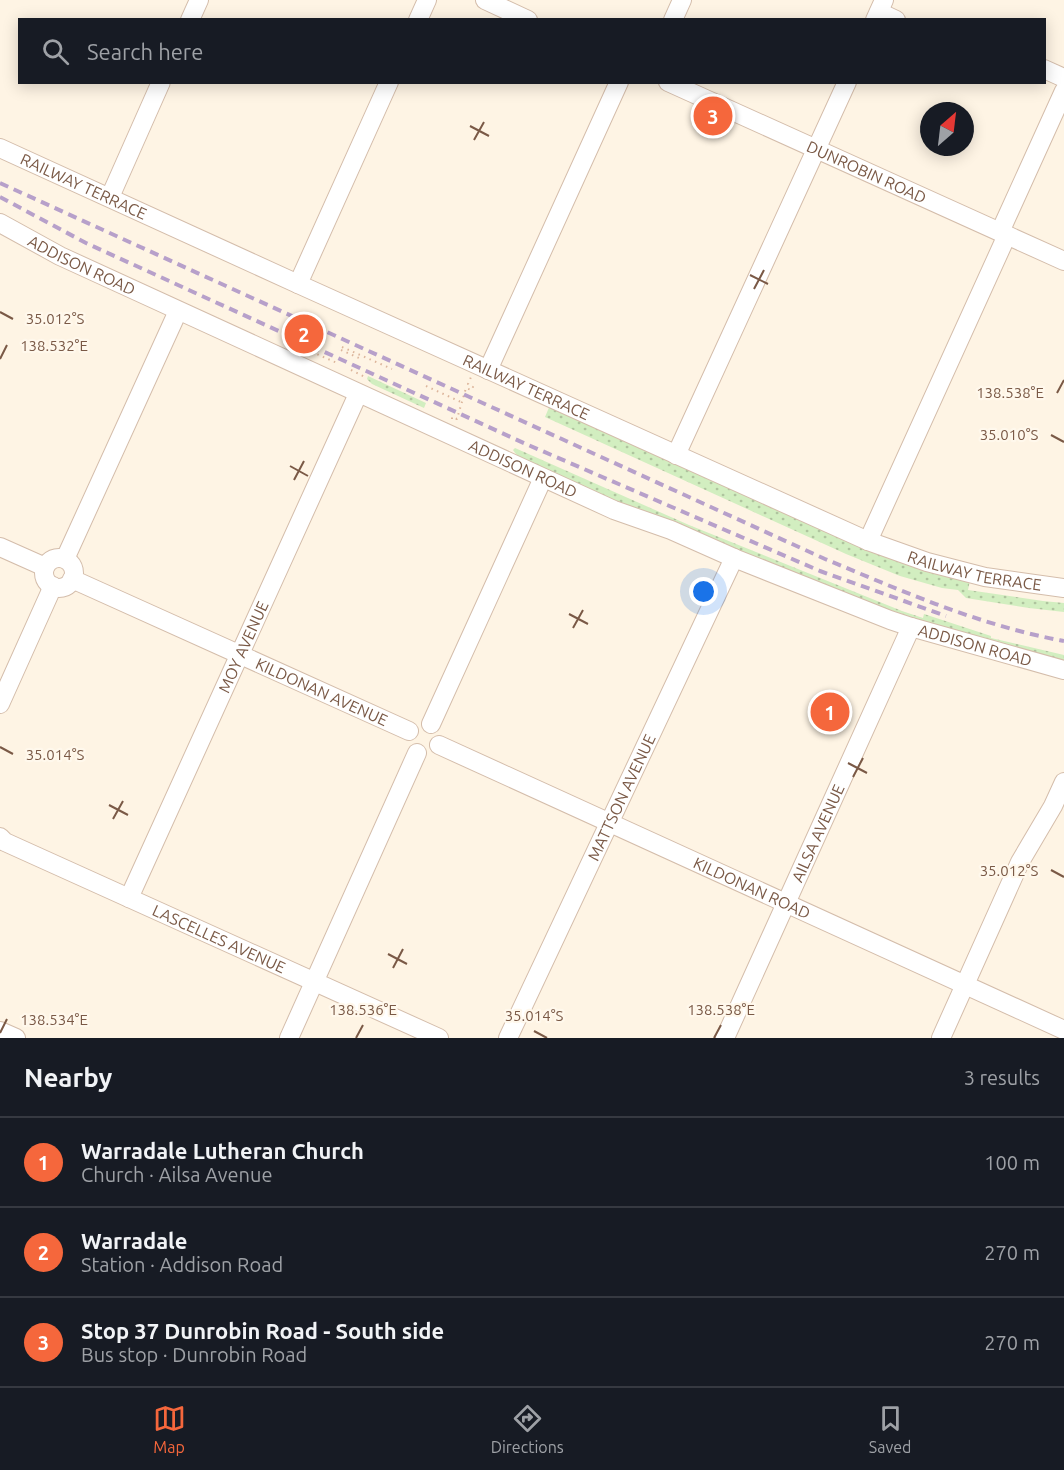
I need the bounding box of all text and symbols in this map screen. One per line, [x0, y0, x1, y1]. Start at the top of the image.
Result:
search box [18, 18, 1046, 84]
icon: search [39, 35, 72, 68]
text: Search here [87, 39, 203, 64]
pin: 3 [694, 94, 732, 138]
north arrow [920, 102, 974, 156]
street label: DUNROBIN ROAD [804, 137, 929, 207]
street label: RAILWAY TERRACE [18, 150, 150, 223]
street label: ADDISON ROAD [25, 231, 138, 298]
text: 35.012°S [26, 310, 84, 327]
pin: 2 [284, 312, 324, 356]
text: 138.532°E [20, 337, 88, 354]
street label: RAILWAY TERRACE [460, 351, 592, 423]
text: 138.538°E [976, 384, 1044, 401]
text: 35.010°S [980, 426, 1038, 443]
street label: ADDISON ROAD [466, 436, 580, 501]
street label: RAILWAY TERRACE [905, 547, 1043, 594]
your location [689, 577, 718, 606]
street label: MOY AVENUE [215, 598, 272, 695]
street label: ADDISON ROAD [916, 621, 1034, 670]
street label: KILDONAN AVENUE [253, 654, 391, 729]
pin: 1 [810, 690, 850, 734]
street label: MATTSON AVENUE [584, 731, 659, 863]
text: 35.014°S [26, 746, 84, 763]
street label: AILSA AVENUE [788, 781, 848, 885]
street label: KILDONAN ROAD [691, 853, 813, 922]
text: 35.012°S [980, 862, 1038, 879]
street label: LASCELLES AVENUE [150, 901, 288, 977]
text: 138.536°E [329, 1001, 397, 1018]
text: 138.538°E [687, 1001, 755, 1018]
text: 35.014°S [505, 1007, 563, 1024]
text: 138.534°E [20, 1011, 88, 1028]
text: Nearby [24, 1063, 112, 1092]
text: 3 results [964, 1066, 1040, 1089]
text: Warradale Lutheran Church [81, 1138, 364, 1163]
text: 1 [38, 1151, 49, 1174]
text: 100 m [984, 1151, 1040, 1174]
text: Church · Ailsa Avenue [81, 1163, 272, 1186]
text: Warradale [81, 1228, 187, 1253]
text: 2 [38, 1241, 49, 1264]
text: 270 m [984, 1241, 1040, 1264]
text: Station · Addison Road [81, 1253, 283, 1276]
text: Stop 37 Dunrobin Road - South side [81, 1318, 444, 1343]
text: 3 [38, 1331, 49, 1354]
text: 270 m [984, 1331, 1040, 1354]
text: Bus stop · Dunrobin Road [81, 1343, 307, 1366]
tab: Map [153, 1402, 186, 1456]
tab: Directions [491, 1402, 564, 1456]
tab: Saved [869, 1402, 911, 1456]

